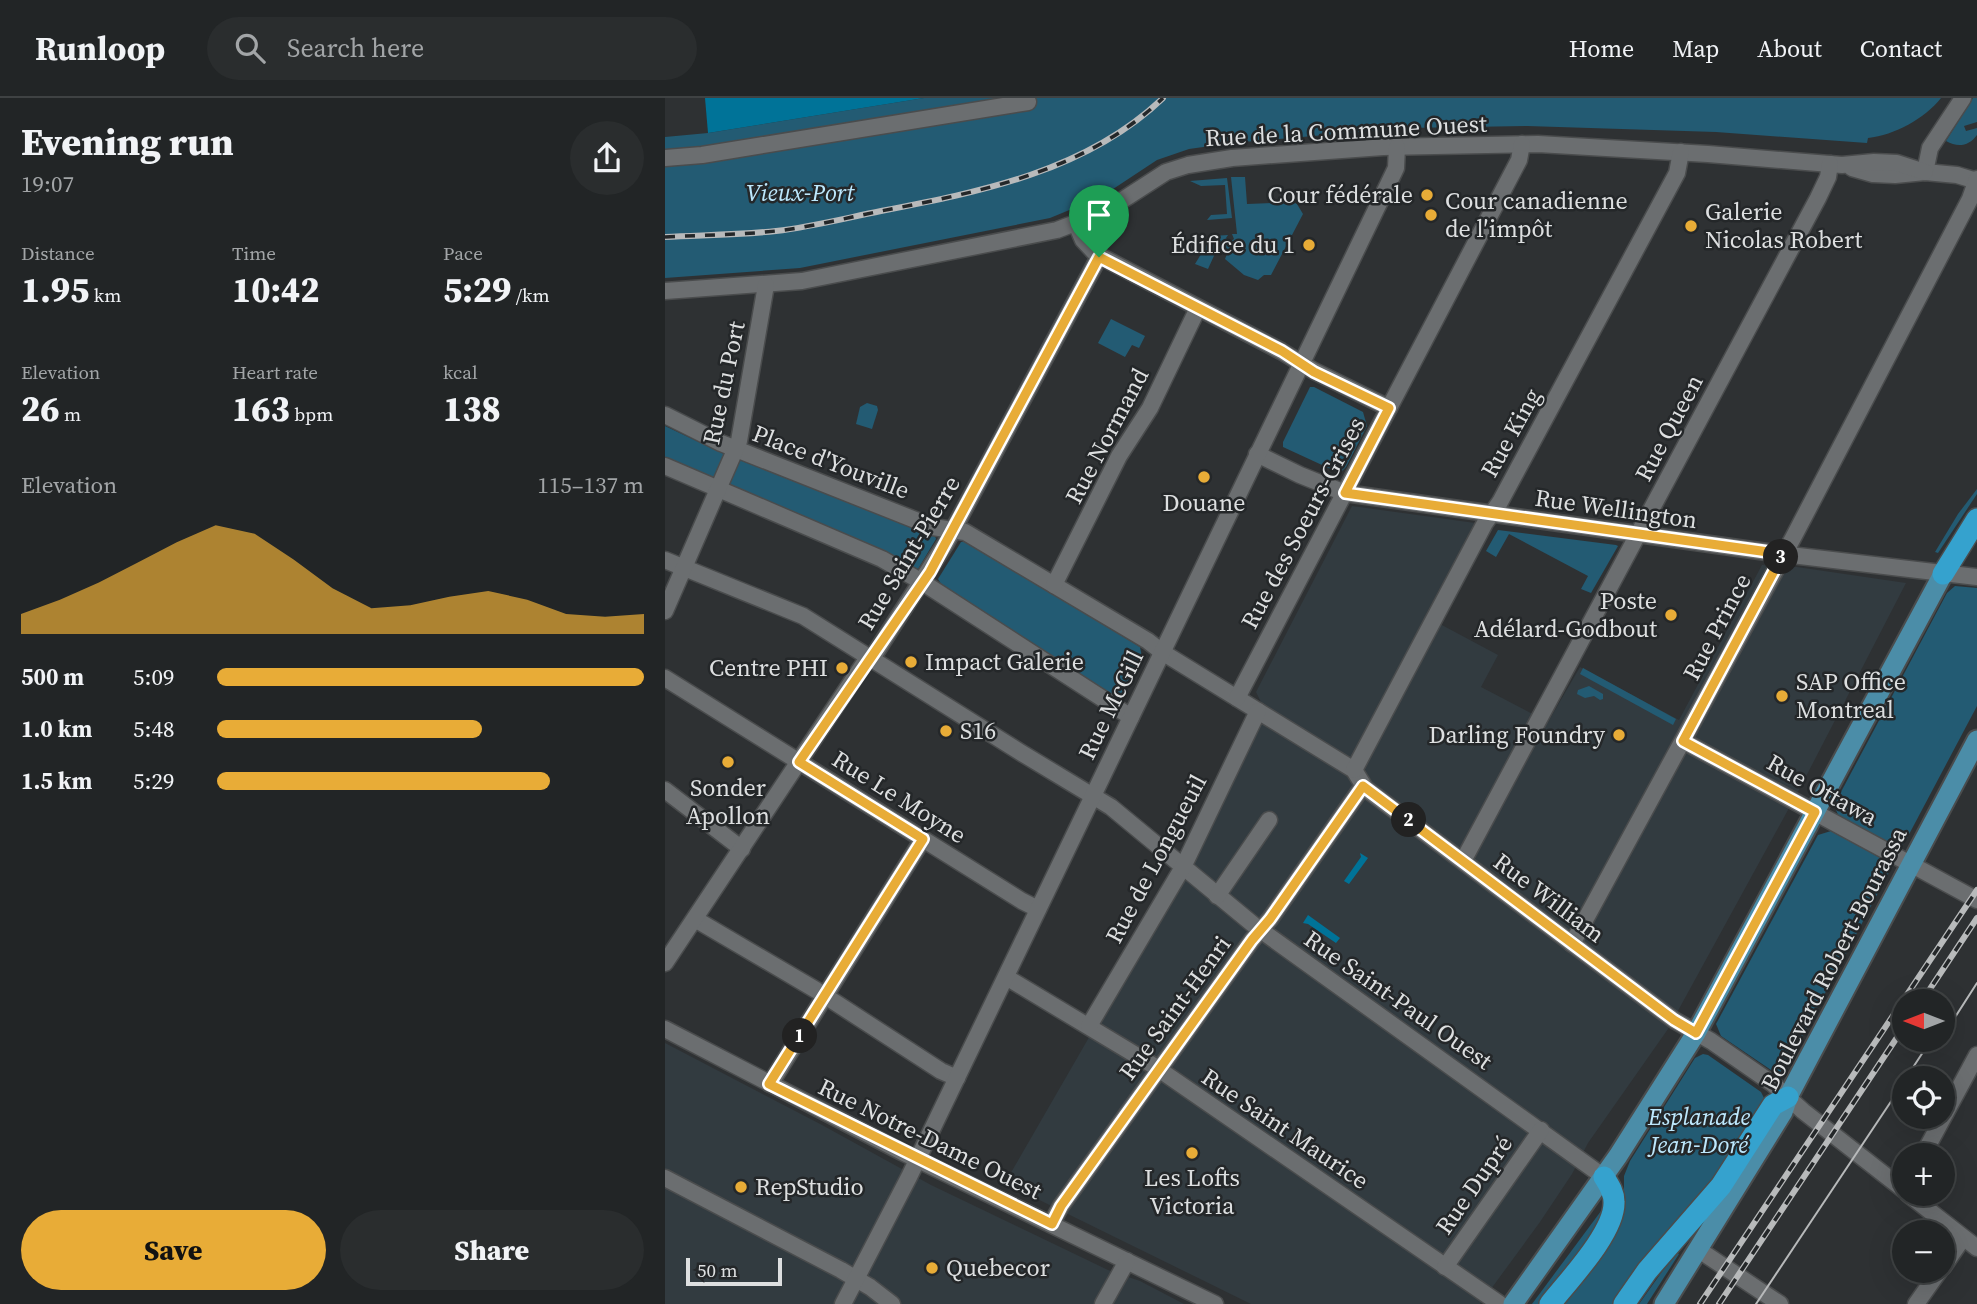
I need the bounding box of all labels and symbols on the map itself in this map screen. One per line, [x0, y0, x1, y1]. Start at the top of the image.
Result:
street label: Rue de la Commune Ouest [1204, 107, 1488, 154]
park label: Vieux-Port [746, 176, 855, 209]
place label: Cour fédérale [1267, 178, 1413, 211]
place label: Cour canadienne de l′impôt [1445, 184, 1628, 245]
pin [1069, 185, 1129, 257]
marker: Cour fédérale [1419, 187, 1435, 203]
place label: Galerie Nicolas Robert [1705, 195, 1863, 256]
marker: Cour canadienne de l′impôt [1423, 207, 1439, 223]
marker: Galerie Nicolas Robert [1683, 218, 1699, 234]
place label: Édifice du 1 [1171, 228, 1295, 261]
marker: Édifice du 1 [1301, 237, 1317, 253]
street label: Rue du Port [694, 318, 753, 448]
street label: Rue Normand [1057, 362, 1156, 510]
street label: Rue Queen [1627, 368, 1711, 487]
street label: Rue King [1473, 382, 1549, 483]
street label: Rue des Soeurs-Grises [1233, 411, 1372, 634]
street label: Place d'Youville [748, 416, 914, 507]
marker: Douane [1196, 469, 1212, 485]
street label: Rue Saint-Pierre [850, 470, 968, 636]
street label: Rue Wellington [1533, 481, 1699, 536]
place label: Douane [1163, 486, 1245, 519]
pin: 3 [1763, 540, 1799, 574]
street label: Rue Prince [1675, 568, 1759, 686]
place label: Poste Adélard-Godbout [1474, 584, 1657, 645]
marker: Poste Adélard-Godbout [1663, 607, 1679, 623]
place label: Impact Galerie [925, 645, 1084, 678]
street label: Rue McGill [1070, 645, 1151, 765]
place label: Centre PHI [709, 651, 828, 684]
marker: Impact Galerie [903, 654, 919, 670]
marker: Centre PHI [834, 660, 850, 676]
place label: SAP Office Montreal [1796, 665, 1906, 726]
marker: SAP Office Montreal [1774, 688, 1790, 704]
place label: S16 [960, 714, 996, 747]
place label: Darling Foundry [1428, 718, 1606, 751]
marker: S16 [938, 723, 954, 739]
marker: Darling Foundry [1611, 727, 1627, 743]
street label: Rue Le Moyne [826, 742, 973, 851]
street label: Rue Ottawa [1761, 746, 1884, 834]
marker: Sonder Apollon [720, 754, 736, 770]
street label: Rue de Longueuil [1097, 768, 1214, 949]
place label: Sonder Apollon [686, 771, 770, 832]
pin: 2 [1391, 802, 1427, 838]
street label: Boulevard Robert-Bourassa [1753, 821, 1915, 1096]
street label: Rue William [1487, 845, 1612, 950]
street label: Rue Saint-Paul Ouest [1298, 922, 1499, 1077]
street label: Rue Saint-Henri [1111, 929, 1238, 1087]
north arrow [1892, 989, 1955, 1052]
pin: 1 [783, 1018, 817, 1054]
street label: Rue Saint Maurice [1195, 1060, 1375, 1197]
street label: Rue Notre-Dame Ouest [813, 1070, 1048, 1207]
park label: Esplanade Jean-Doré [1647, 1100, 1750, 1161]
street label: Rue Dupré [1427, 1129, 1520, 1241]
marker: Les Lofts Victoria [1184, 1145, 1200, 1161]
place label: Les Lofts Victoria [1144, 1161, 1240, 1222]
place label: RepStudio [755, 1170, 864, 1203]
marker: RepStudio [733, 1179, 749, 1195]
place label: Quebecor [946, 1251, 1050, 1284]
scale bar [686, 1255, 782, 1287]
marker: Quebecor [924, 1260, 940, 1276]

